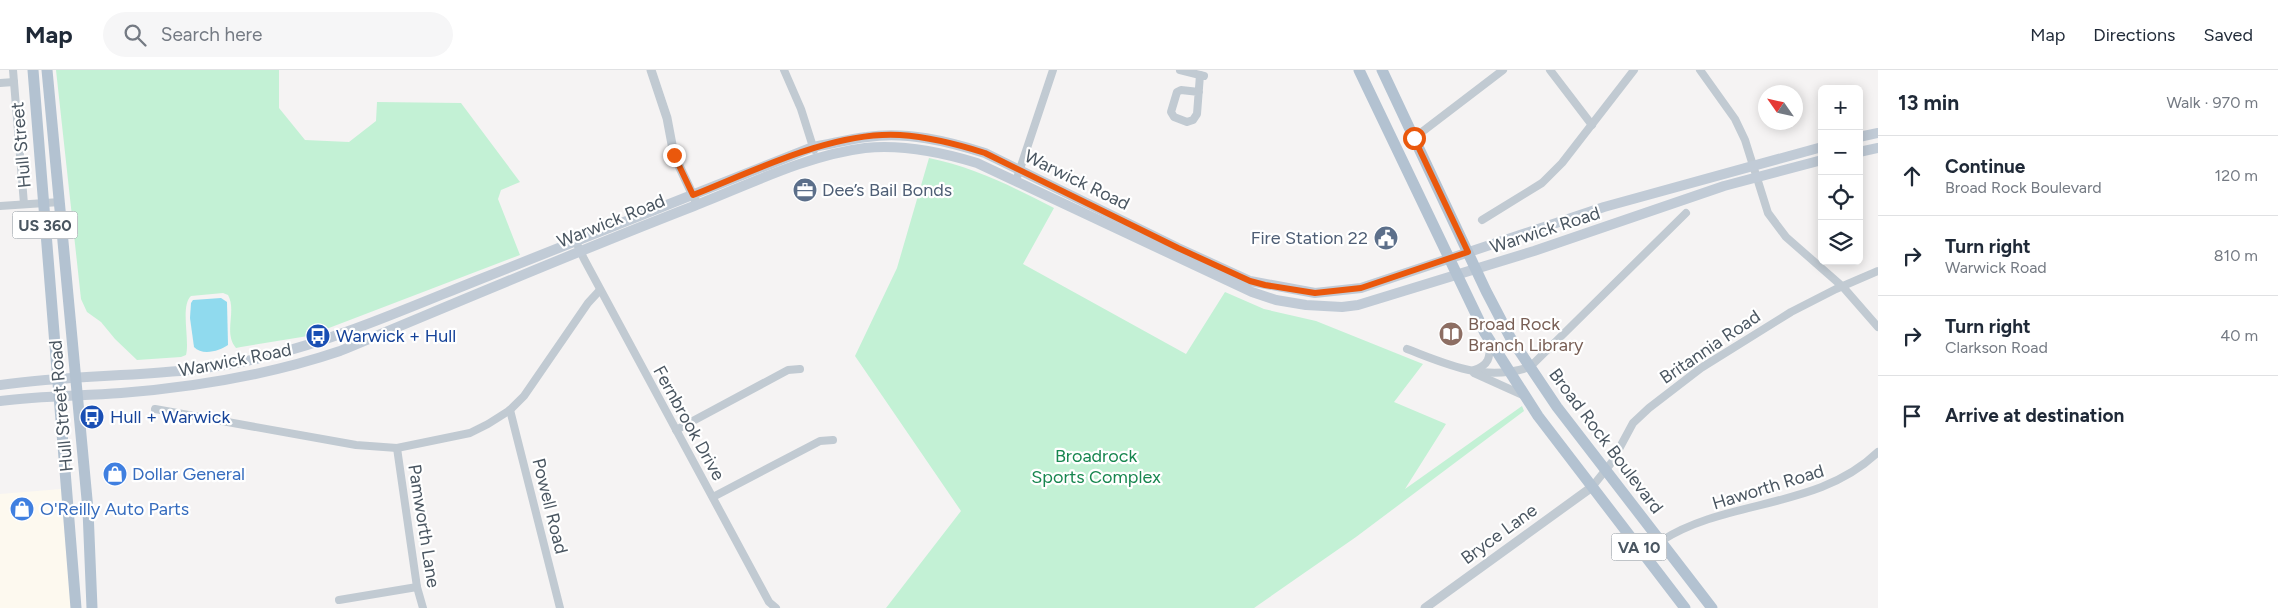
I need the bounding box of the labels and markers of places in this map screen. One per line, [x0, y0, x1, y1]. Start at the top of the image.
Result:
office icon: Dee’s Bail Bonds [792, 177, 818, 203]
place label: Dee’s Bail Bonds [822, 179, 952, 201]
public building icon: Fire Station 22 [1373, 225, 1399, 251]
place label: Fire Station 22 [1251, 227, 1368, 249]
place label: Broad Rock Branch Library [1468, 313, 1584, 356]
library icon: Broad Rock Branch Library [1438, 321, 1464, 347]
bus stop icon: Warwick + Hull [305, 323, 331, 349]
place label: Warwick + Hull [336, 325, 456, 347]
bus stop icon: Hull + Warwick [79, 404, 105, 430]
place label: Hull + Warwick [110, 406, 230, 428]
shop icon: Dollar General [102, 461, 128, 487]
place label: Dollar General [132, 463, 245, 485]
shop icon: O'Reilly Auto Parts [9, 496, 35, 522]
place label: O'Reilly Auto Parts [40, 498, 189, 520]

